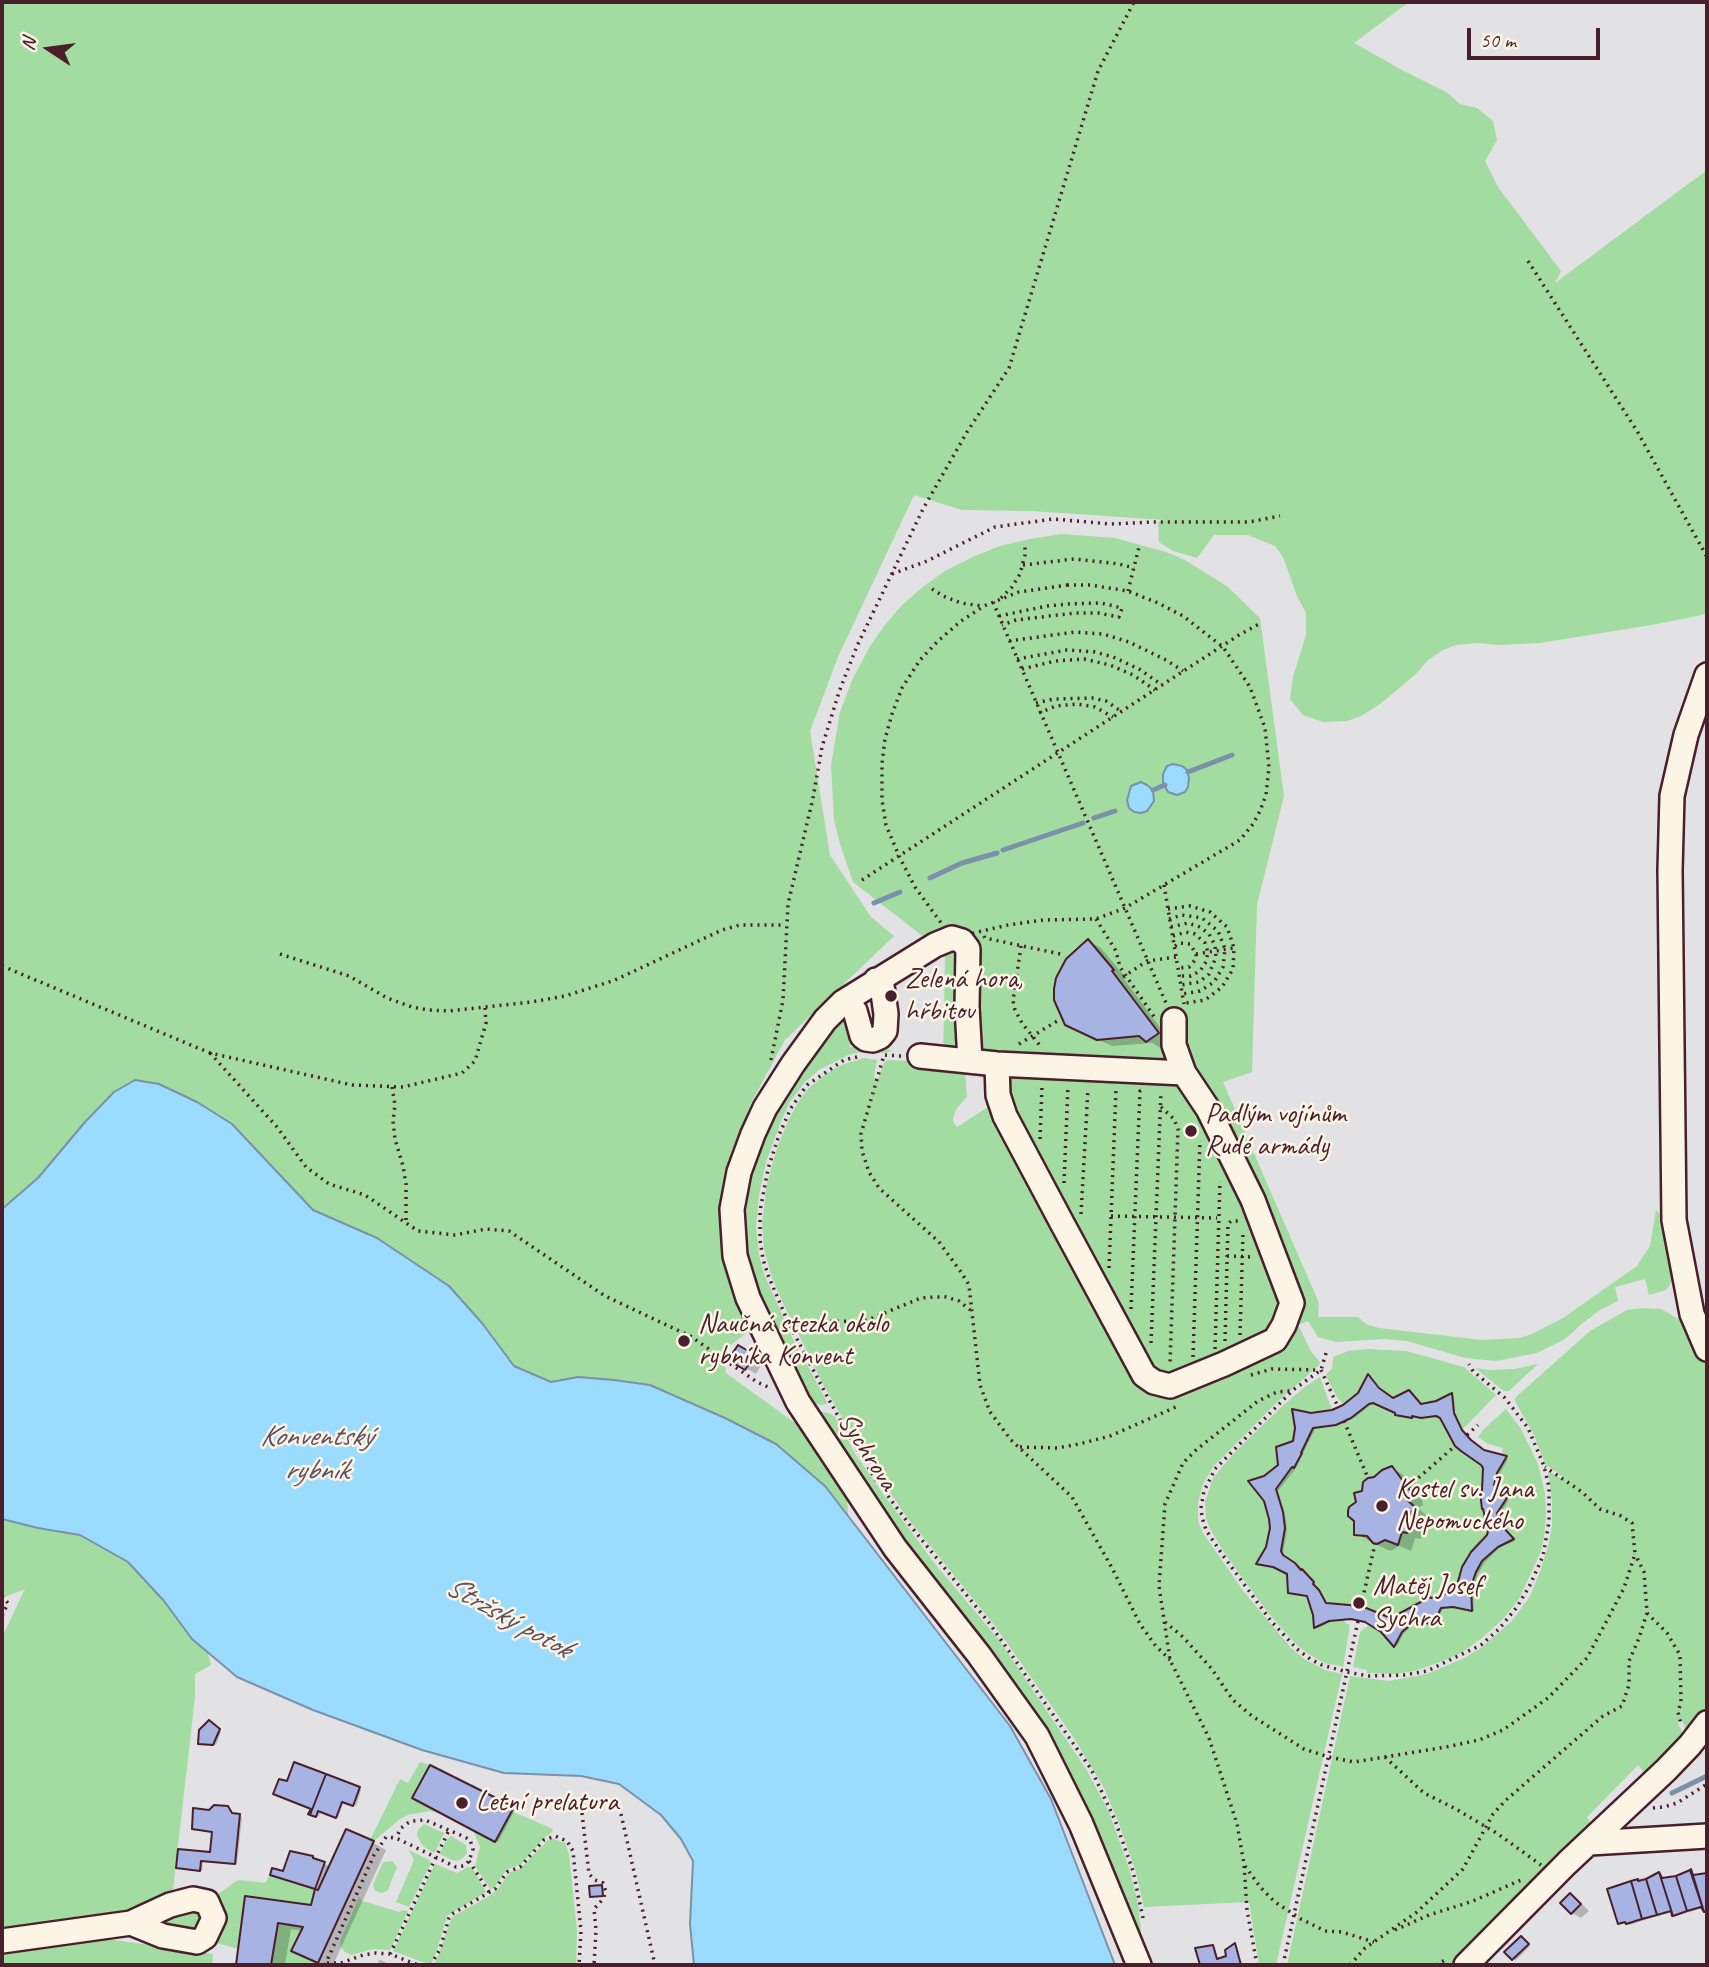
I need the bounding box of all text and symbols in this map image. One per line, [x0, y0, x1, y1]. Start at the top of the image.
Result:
north arrow [14, 14, 84, 84]
scale bar [1471, 14, 1604, 58]
text: 50 m [1480, 27, 1516, 53]
text: N [16, 36, 42, 53]
place label: Zelená hora, hřbitov [905, 963, 1023, 1029]
marker: Zelená hora, hřbitov [883, 988, 899, 1004]
place label: Padlým vojínům Rudé armády [1205, 1098, 1346, 1164]
marker: Padlým vojínům Rudé armády [1183, 1123, 1199, 1139]
place label: Naučná stezka okolo rybníka Konvent [698, 1308, 888, 1374]
marker: Naučná stezka okolo rybníka Konvent [676, 1333, 692, 1349]
street label: Sychrova [830, 1407, 904, 1497]
water label: Konventský rybník [260, 1419, 372, 1490]
place label: Kostel sv. Jana Nepomuckého [1396, 1473, 1533, 1539]
marker: Kostel sv. Jana Nepomuckého [1374, 1498, 1390, 1514]
water label: Stržský potok [439, 1569, 577, 1667]
place label: Matěj Josef Sychra [1373, 1570, 1481, 1636]
marker: Matěj Josef Sychra [1351, 1595, 1367, 1611]
place label: Letní prelatura [476, 1786, 619, 1820]
marker: Letní prelatura [454, 1795, 470, 1811]

